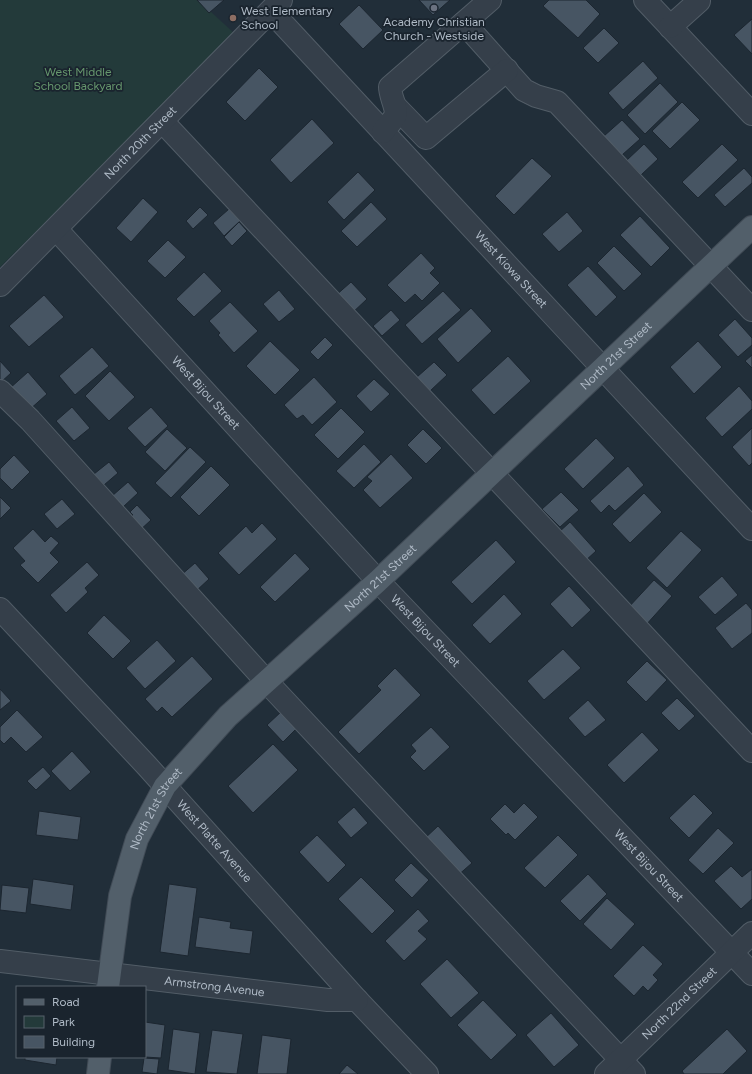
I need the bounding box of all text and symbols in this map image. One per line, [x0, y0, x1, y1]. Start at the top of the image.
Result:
marker: Academy Christian Church - Westside [429, 3, 439, 13]
place label: West Elementary School [241, 4, 333, 32]
marker: West Elementary School [228, 13, 238, 23]
place label: Academy Christian Church - Westside [383, 15, 485, 43]
park label: West Middle School Backyard [33, 65, 123, 93]
street label: North 20th Street [101, 103, 180, 182]
street label: West Kiowa Street [472, 228, 551, 311]
street label: North 21st Street [577, 318, 655, 393]
street label: West Bijou Street [169, 353, 243, 433]
street label: North 21st Street [342, 541, 420, 615]
street label: West Bijou Street [388, 592, 463, 670]
street label: North 21st Street [127, 764, 185, 851]
street label: West Platte Avenue [174, 797, 255, 885]
street label: West Bijou Street [611, 827, 687, 905]
street label: North 22nd Street [639, 964, 720, 1042]
street label: Armstrong Avenue [164, 974, 266, 999]
legend [16, 986, 146, 1058]
text: Road [52, 995, 80, 1009]
text: Park [52, 1015, 75, 1029]
text: Building [52, 1035, 95, 1049]

